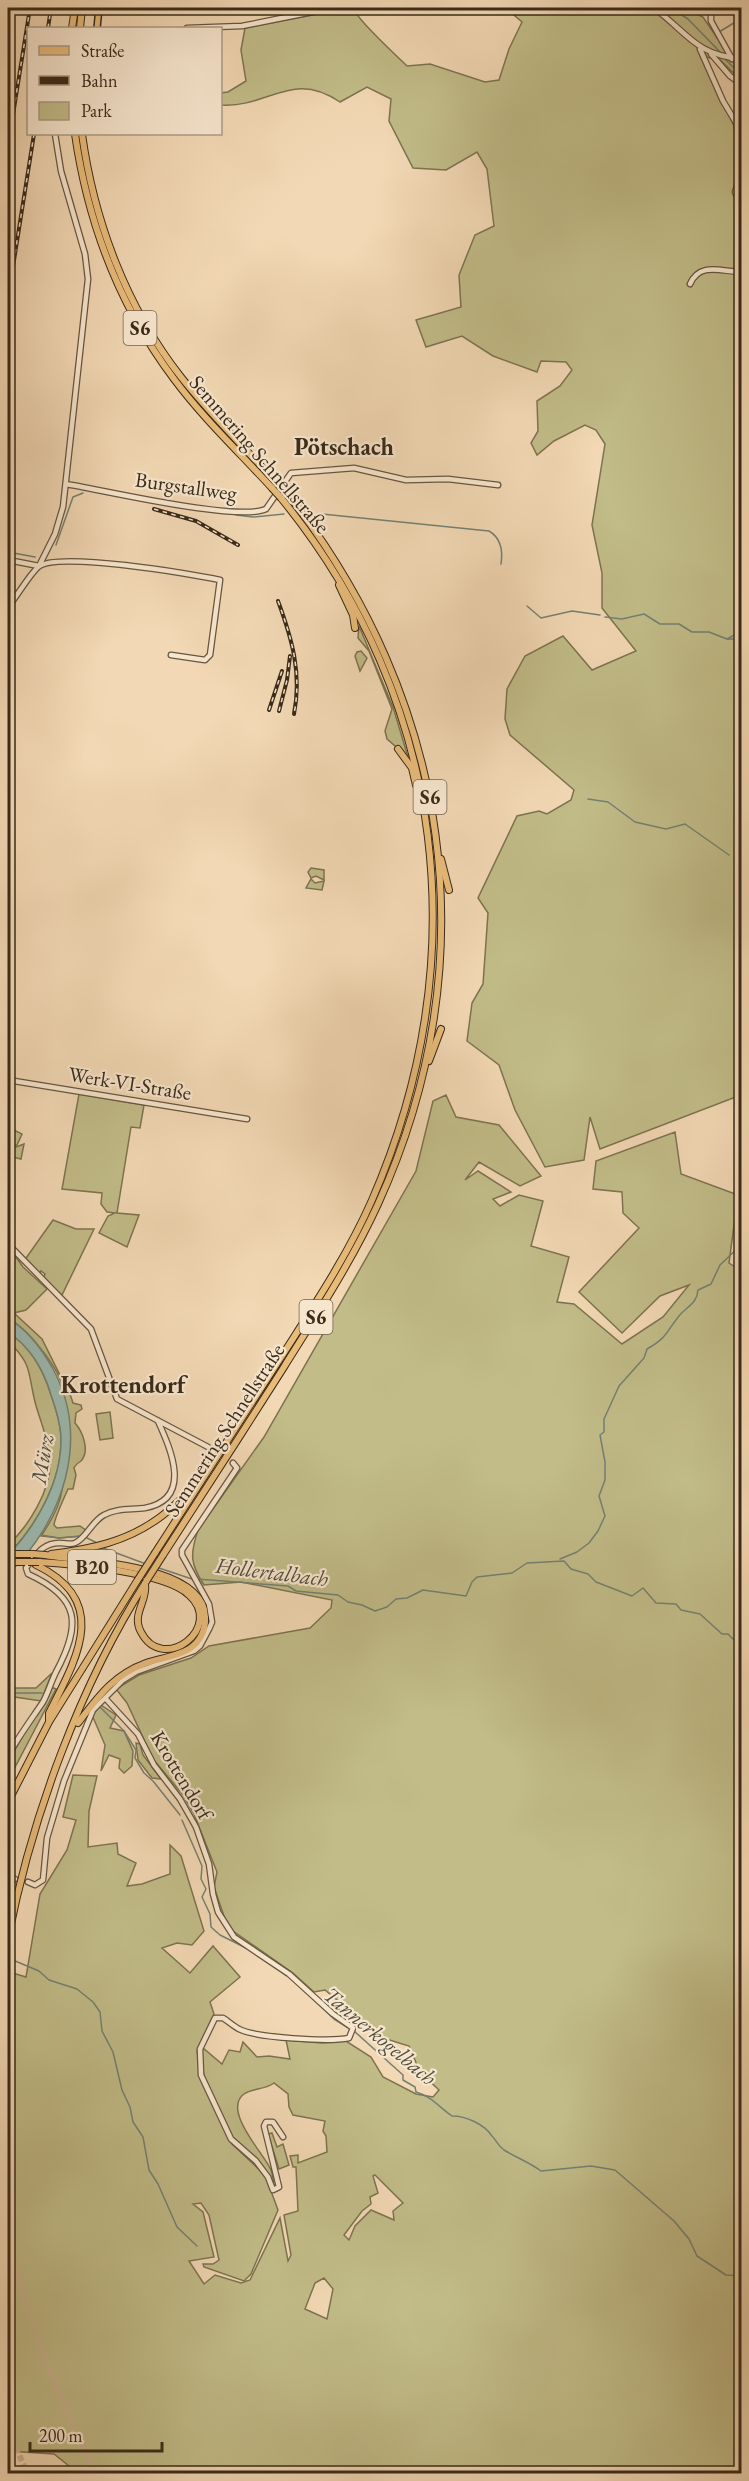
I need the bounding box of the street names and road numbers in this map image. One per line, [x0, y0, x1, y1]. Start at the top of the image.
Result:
road number: S6 [124, 311, 156, 345]
street label: Semmering Schnellstraße [184, 369, 336, 539]
street label: Burgstallweg [133, 465, 240, 507]
road number: S6 [414, 780, 446, 814]
street label: Werk-VI-Straße [67, 1060, 193, 1106]
road number: S6 [300, 1300, 332, 1334]
street label: Semmering Schnellstraße [158, 1338, 290, 1522]
road number: B20 [68, 1550, 116, 1584]
street label: Krottendorf [145, 1726, 220, 1826]

